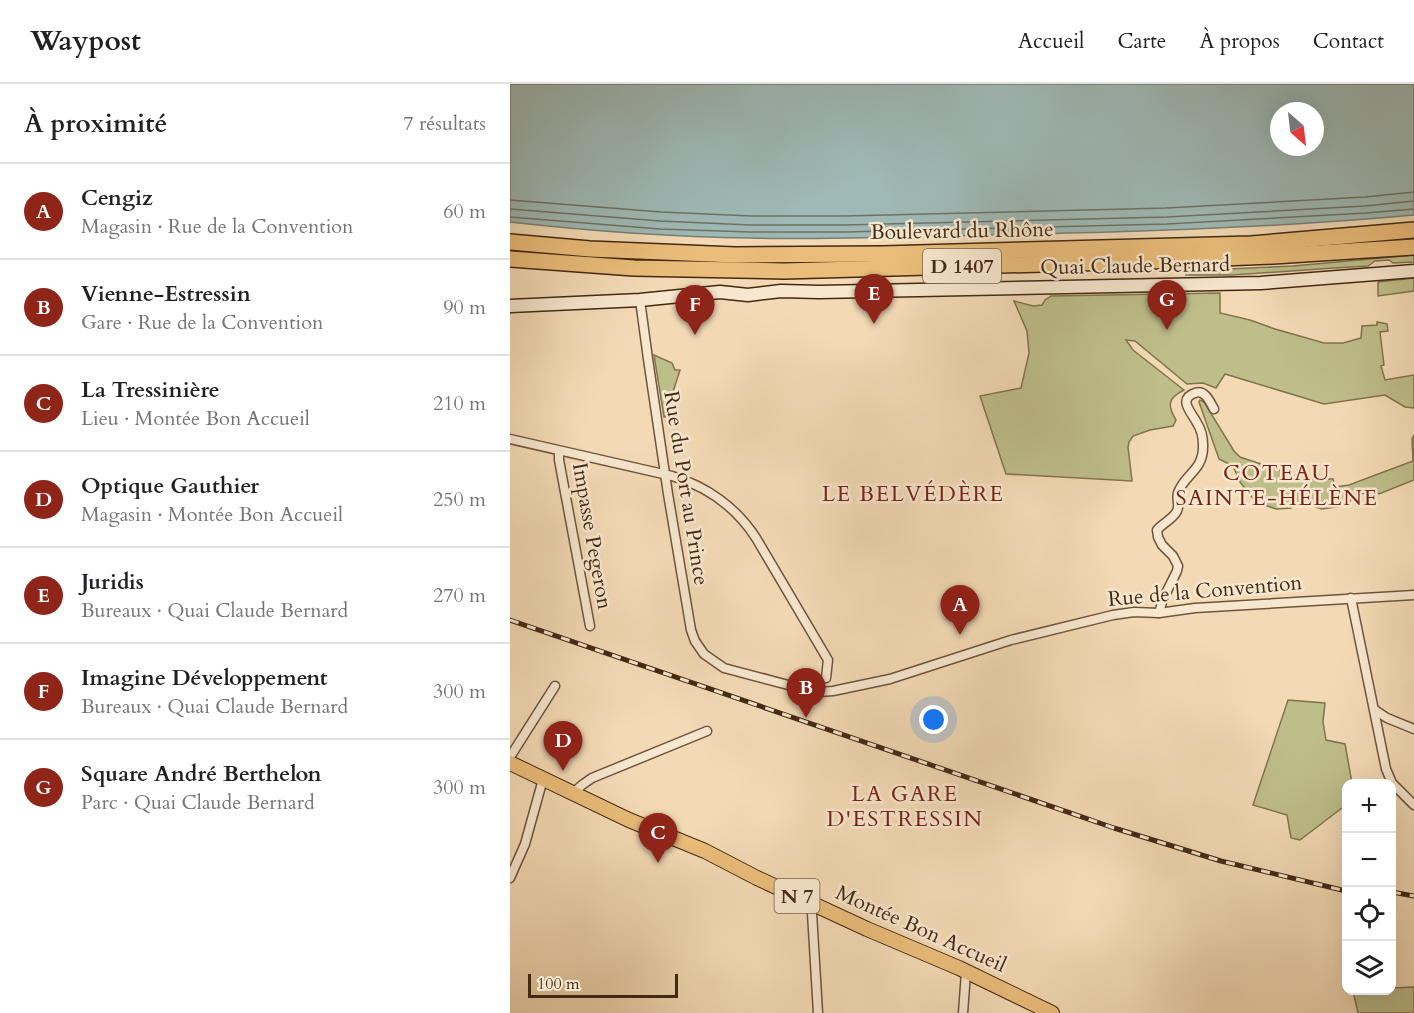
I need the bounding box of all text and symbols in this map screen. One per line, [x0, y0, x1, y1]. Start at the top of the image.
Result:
text: Waypost [30, 22, 141, 60]
text: Accueil [1018, 27, 1084, 56]
text: Carte [1117, 27, 1166, 56]
text: À propos [1199, 27, 1280, 56]
text: Contact [1313, 27, 1384, 56]
north arrow [1270, 102, 1324, 156]
text: À proximité [24, 106, 167, 141]
text: 7 résultats [403, 110, 486, 137]
text: Cengiz [81, 183, 153, 213]
text: A [36, 198, 51, 225]
text: 60 m [443, 198, 486, 225]
text: Magasin · Rue de la Convention [81, 213, 353, 240]
street label: Boulevard du Rhône [870, 215, 1054, 247]
road number: D 1407 [923, 249, 1001, 283]
street label: Quai Claude Bernard [1040, 250, 1230, 282]
pin: E [854, 274, 894, 324]
text: Vienne-Estressin [81, 279, 251, 309]
pin: G [1148, 280, 1186, 330]
pin: F [676, 286, 714, 335]
text: B [36, 294, 51, 321]
text: 90 m [443, 294, 486, 321]
text: Gare · Rue de la Convention [81, 309, 323, 336]
text: La Tressinière [81, 375, 220, 405]
street label: Rue du Port au Prince [656, 389, 716, 587]
text: C [36, 390, 51, 417]
text: 210 m [433, 390, 486, 417]
text: Lieu · Montée Bon Accueil [81, 405, 310, 432]
district label: COTEAU SAINTE-HÉLÈNE [1175, 458, 1379, 513]
street label: Impasse Pegeron [565, 460, 619, 612]
text: Optique Gauthier [81, 471, 259, 501]
district label: LE BELVÉDÈRE [822, 479, 1004, 509]
text: D [35, 486, 52, 513]
text: 250 m [433, 486, 486, 513]
text: Magasin · Montée Bon Accueil [81, 501, 343, 528]
text: Juridis [81, 567, 144, 597]
street label: Rue de la Convention [1107, 568, 1303, 614]
text: E [37, 582, 50, 609]
text: 270 m [433, 582, 486, 609]
pin: A [940, 586, 980, 635]
text: Bureaux · Quai Claude Bernard [81, 597, 348, 624]
text: Imagine Développement [81, 663, 327, 693]
pin: B [786, 668, 826, 718]
text: F [38, 678, 49, 705]
text: 300 m [433, 678, 486, 705]
text: Bureaux · Quai Claude Bernard [81, 693, 348, 720]
your location [919, 705, 948, 734]
pin: D [544, 722, 582, 771]
text: Square André Berthelon [81, 759, 322, 789]
text: G [35, 774, 52, 801]
text: 300 m [433, 774, 486, 801]
district label: LA GARE D'ESTRESSIN [826, 779, 984, 834]
map controls [1342, 779, 1396, 995]
button: + [1342, 779, 1396, 833]
text: Parc · Quai Claude Bernard [81, 789, 315, 816]
pin: C [638, 814, 678, 863]
button: − [1342, 833, 1396, 887]
street label: Montée Bon Accueil [831, 878, 1011, 980]
road number: N 7 [774, 879, 820, 913]
button: locate [1342, 887, 1396, 941]
button: layers [1342, 941, 1396, 995]
scale bar [528, 971, 678, 998]
text: 100 m [537, 973, 579, 995]

